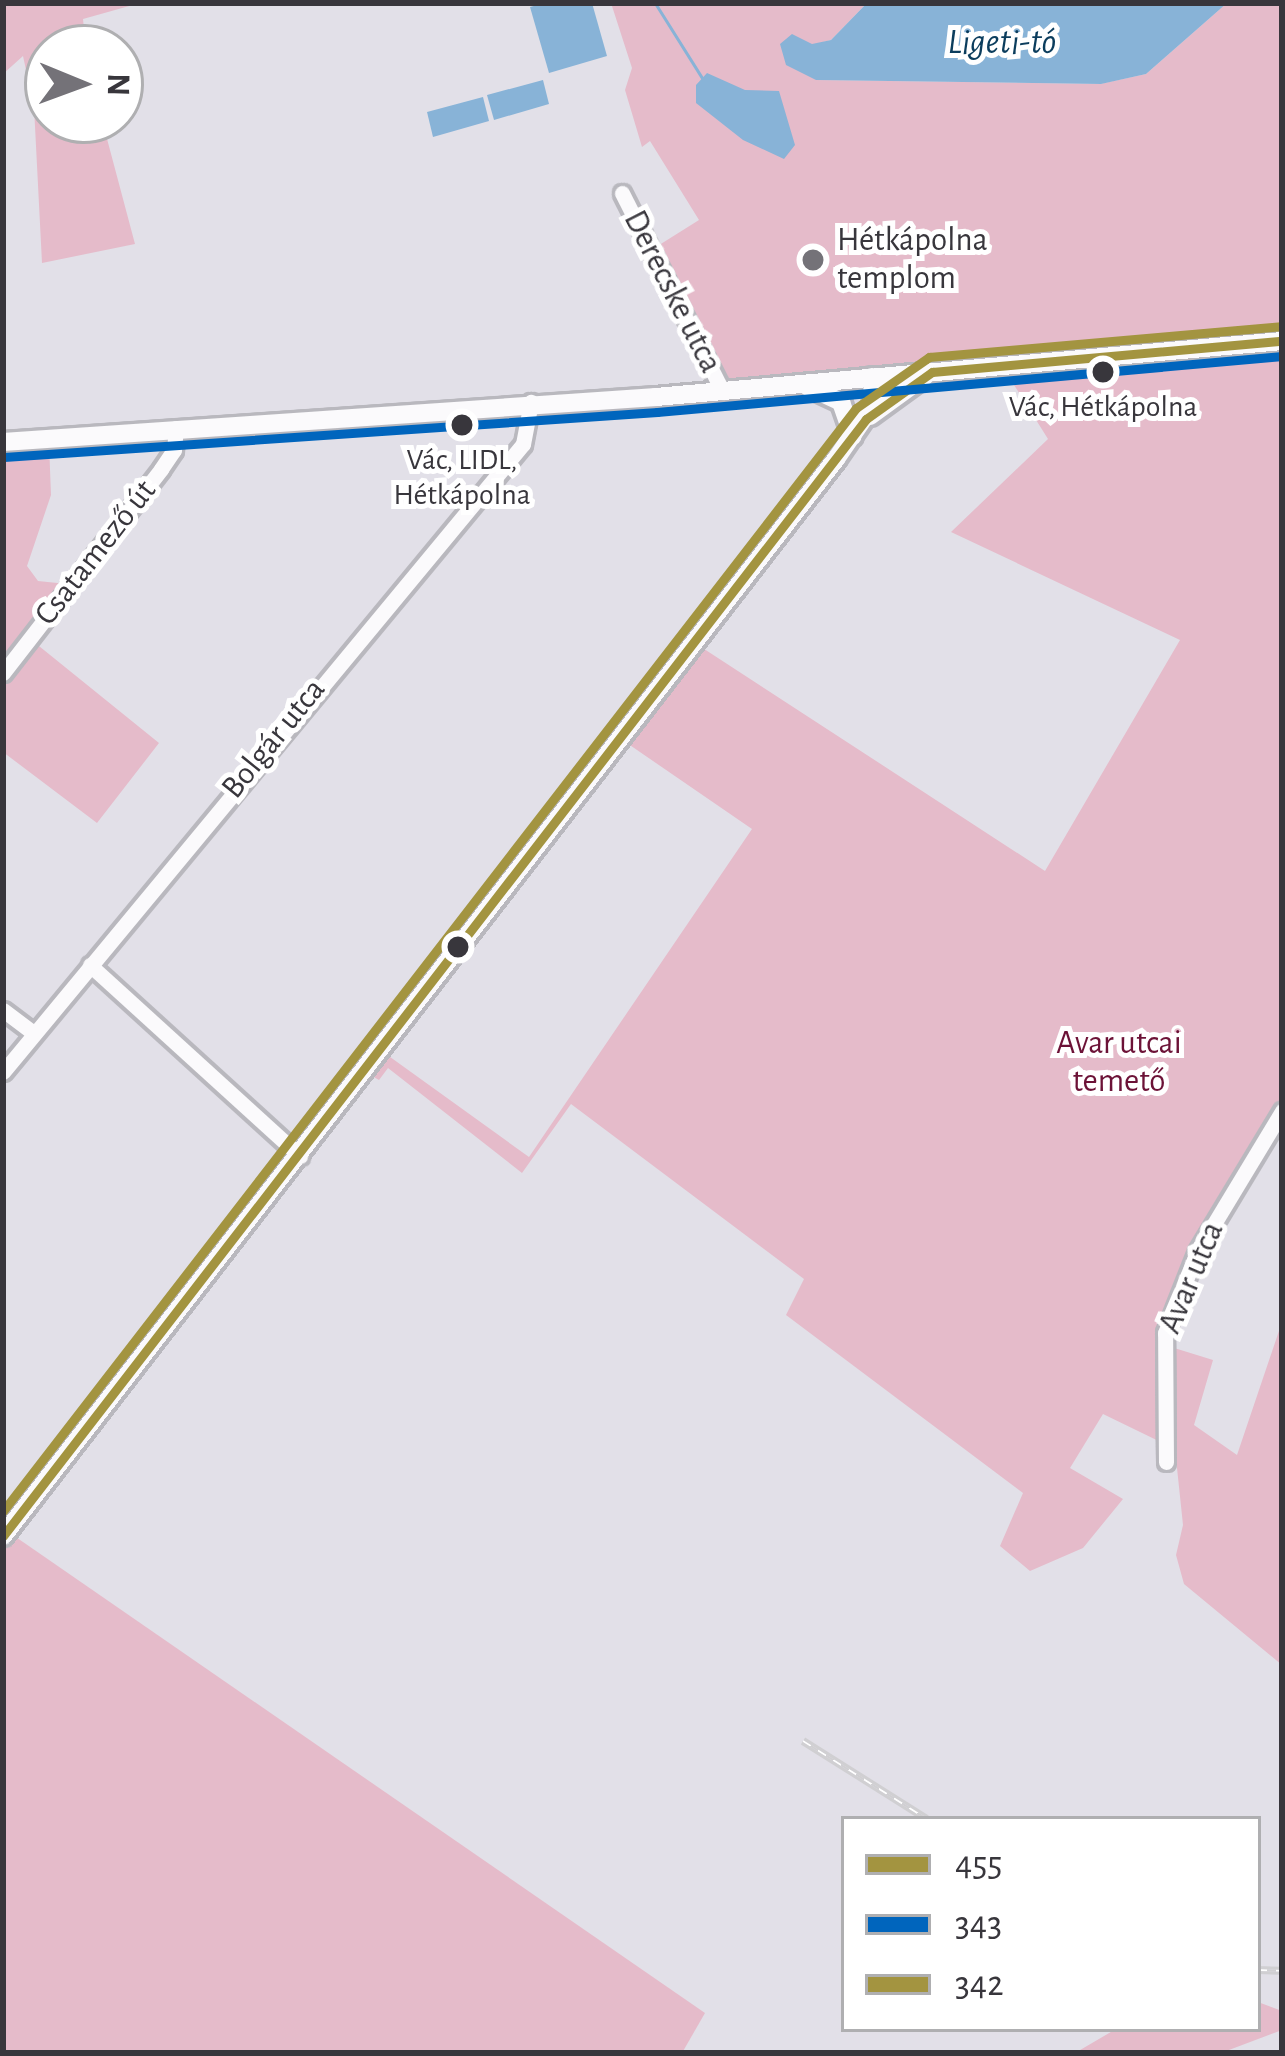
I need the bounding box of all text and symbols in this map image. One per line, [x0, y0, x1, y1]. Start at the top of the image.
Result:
water label: Ligeti-tó [948, 21, 1056, 65]
north arrow [24, 24, 144, 144]
text: N [101, 73, 134, 96]
street label: Derecske utca [614, 204, 730, 380]
place label: Hétkápolna templom [837, 221, 988, 299]
marker: Hétkápolna templom [800, 247, 826, 273]
marker: Vác, Hétkápolna [1092, 361, 1114, 383]
place label: Vác, Hétkápolna [1009, 389, 1197, 425]
marker: Vác, LIDL, Hétkápolna [451, 414, 473, 436]
place label: Vác, LIDL, Hétkápolna [393, 442, 531, 512]
street label: Csatamező út [27, 472, 165, 634]
street label: Bolgár utca [214, 671, 334, 807]
unlabelled marker [447, 936, 469, 958]
park label: Avar utcai temető [1056, 1024, 1182, 1102]
street label: Avar utca [1151, 1216, 1233, 1340]
legend [841, 1816, 1261, 2032]
text: 455 [955, 1846, 1002, 1882]
text: 343 [955, 1906, 1002, 1942]
text: 342 [955, 1966, 1004, 2002]

